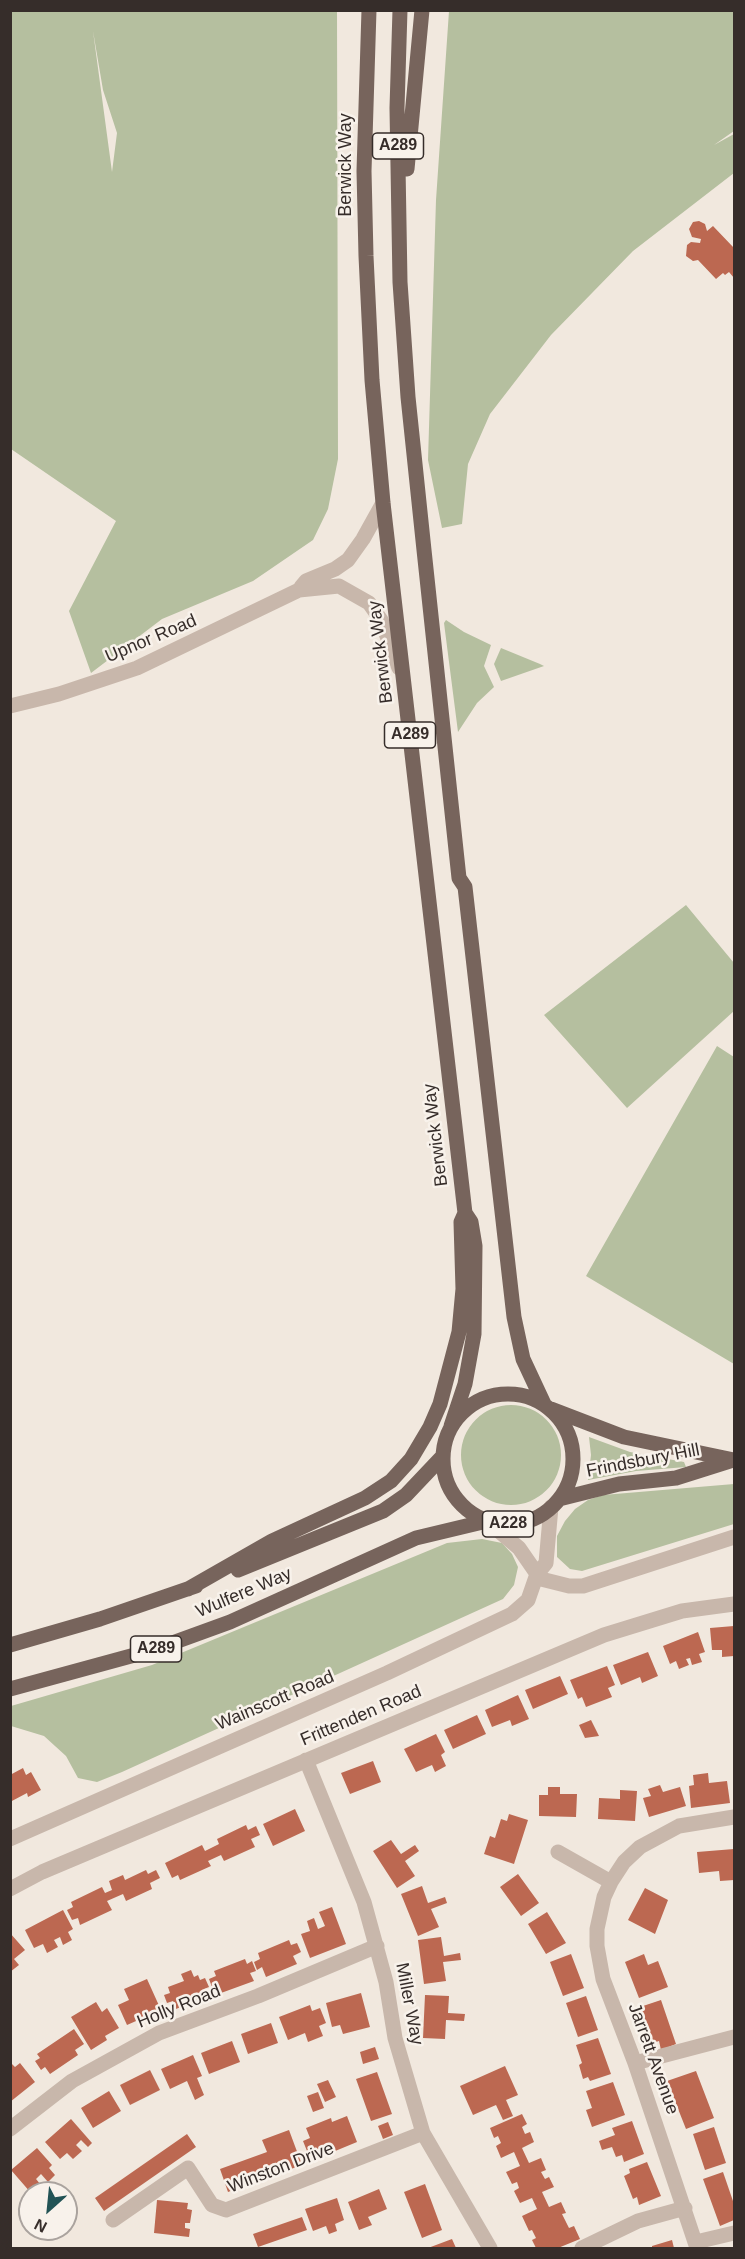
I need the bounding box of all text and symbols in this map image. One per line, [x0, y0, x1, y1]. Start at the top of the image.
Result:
street label: Berwick Way [335, 113, 357, 217]
road number: A289 [372, 133, 424, 159]
street label: Berwick Way [364, 599, 398, 705]
street label: Upnor Road [102, 610, 200, 668]
road number: A289 [384, 722, 436, 748]
street label: Berwick Way [419, 1082, 453, 1188]
street label: Frindsbury Hill [584, 1439, 702, 1483]
road number: A228 [482, 1511, 534, 1537]
street label: Wulfere Way [193, 1563, 295, 1623]
road number: A289 [130, 1636, 182, 1662]
street label: Wainscott Road [213, 1666, 337, 1736]
street label: Frittenden Road [297, 1681, 425, 1751]
street label: Miller Way [390, 1961, 428, 2047]
street label: Holly Road [134, 1980, 224, 2034]
street label: Jarrett Avenue [623, 2000, 683, 2118]
street label: Winston Drive [225, 2138, 337, 2198]
north arrow [18, 2181, 78, 2241]
text: N [31, 2216, 50, 2236]

